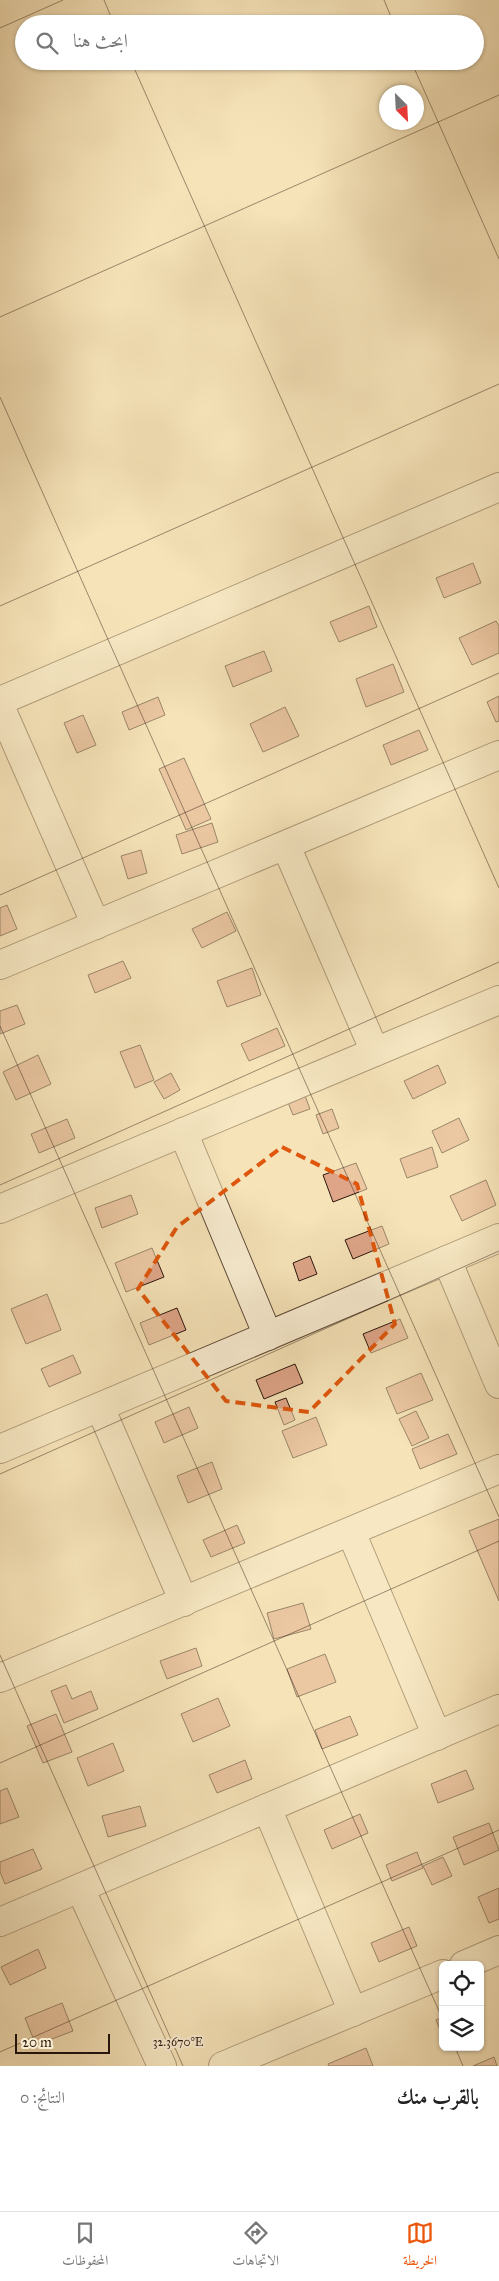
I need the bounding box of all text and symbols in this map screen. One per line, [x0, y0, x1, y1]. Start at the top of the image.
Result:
search box [15, 15, 484, 70]
icon: search [33, 29, 61, 57]
text: ابحث هنا [73, 29, 128, 52]
north arrow [379, 85, 424, 130]
map controls [439, 1961, 484, 2051]
button: locate [439, 1961, 484, 2006]
button: layers [439, 2006, 484, 2051]
scale bar [15, 2031, 110, 2054]
text: 20 m [22, 2034, 52, 2051]
text: 32.3670°E [153, 2035, 204, 2049]
text: بالقرب منك [397, 2084, 479, 2110]
text: النتائج: 0 [20, 2088, 65, 2107]
tab: المحفوظات [62, 2219, 108, 2274]
tab: الاتجاهات [232, 2219, 279, 2274]
tab: الخريطة [403, 2219, 437, 2274]

